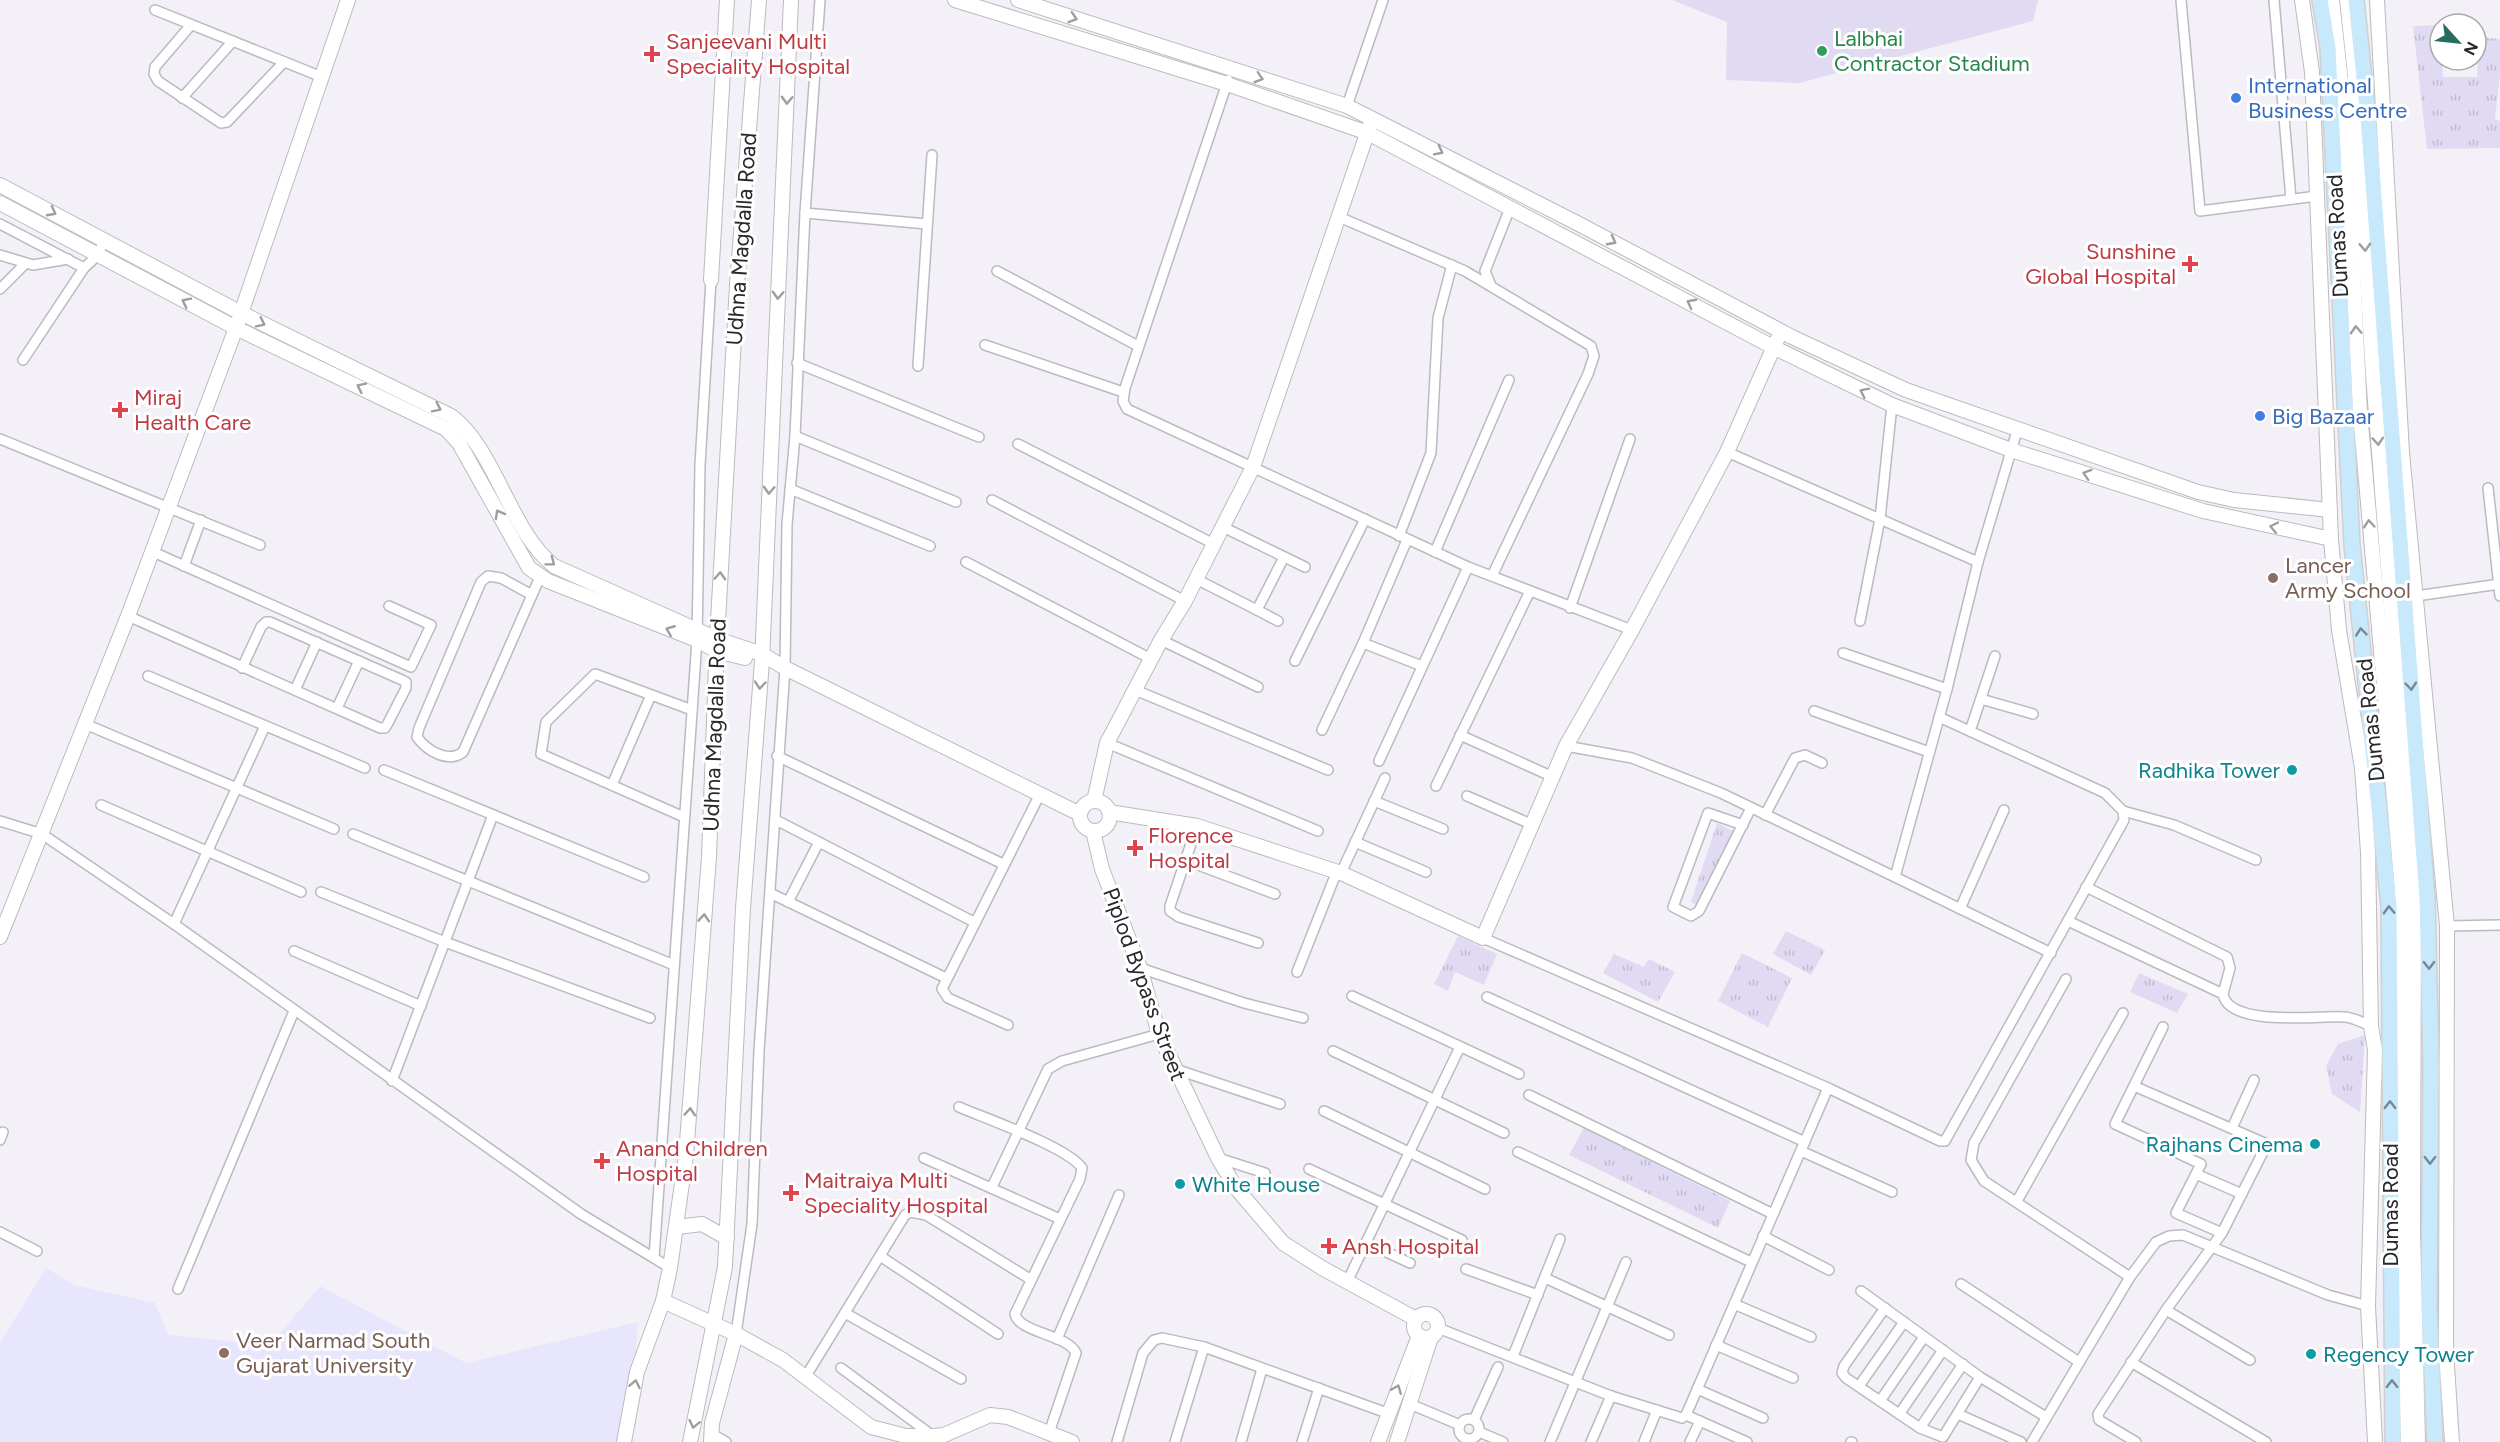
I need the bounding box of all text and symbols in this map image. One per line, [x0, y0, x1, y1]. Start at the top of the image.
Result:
one-way arrow [1067, 11, 1078, 23]
north arrow [2428, 12, 2488, 72]
place label: Lalbhai Contractor Stadium [1834, 25, 2030, 77]
place label: Sanjeevani Multi Speciality Hospital [666, 28, 850, 80]
text: N [2460, 39, 2482, 58]
marker: Lalbhai Contractor Stadium [1815, 44, 1829, 58]
marker: Sanjeevani Multi Speciality Hospital [643, 45, 661, 63]
one-way arrow [1253, 71, 1264, 83]
place label: International Business Centre [2248, 72, 2407, 124]
marker: International Business Centre [2229, 91, 2243, 105]
one-way arrow [780, 96, 793, 105]
street label: Udhna Magdalla Road [721, 132, 762, 346]
one-way arrow [1433, 144, 1443, 155]
street label: Dumas Road [2321, 174, 2354, 298]
one-way arrow [45, 205, 56, 217]
one-way arrow [1606, 234, 1616, 245]
place label: Sunshine Global Hospital [2025, 238, 2176, 290]
one-way arrow [2359, 242, 2372, 251]
marker: Sunshine Global Hospital [2181, 255, 2199, 273]
one-way arrow [772, 291, 785, 300]
one-way arrow [182, 298, 192, 309]
one-way arrow [1686, 299, 1697, 311]
one-way arrow [255, 315, 266, 327]
one-way arrow [2349, 325, 2362, 334]
one-way arrow [357, 383, 368, 395]
place label: Miraj Health Care [134, 384, 251, 436]
one-way arrow [1860, 387, 1871, 399]
marker: Miraj Health Care [111, 401, 129, 419]
one-way arrow [430, 401, 441, 413]
place label: Big Bazaar [2272, 403, 2375, 430]
marker: Big Bazaar [2253, 409, 2267, 423]
one-way arrow [2371, 437, 2384, 446]
one-way arrow [2082, 469, 2093, 481]
one-way arrow [763, 486, 776, 495]
one-way arrow [495, 510, 506, 520]
one-way arrow [2363, 520, 2376, 529]
one-way arrow [2269, 521, 2279, 534]
place label: Lancer Army School [2285, 552, 2411, 604]
one-way arrow [544, 555, 555, 566]
marker: Lancer Army School [2266, 571, 2280, 585]
one-way arrow [714, 572, 727, 581]
street label: Udhna Magdalla Road [697, 618, 732, 832]
one-way arrow [665, 624, 676, 637]
one-way arrow [2355, 627, 2368, 636]
street label: Dumas Road [2351, 657, 2390, 783]
one-way arrow [754, 680, 767, 689]
one-way arrow [2404, 682, 2417, 691]
place label: Radhika Tower [2138, 757, 2281, 784]
marker: Radhika Tower [2285, 763, 2299, 777]
place label: Florence Hospital [1148, 822, 1233, 874]
marker: Florence Hospital [1126, 839, 1144, 857]
street label: Piplod Bypass Street [1097, 884, 1192, 1084]
one-way arrow [2382, 905, 2395, 914]
one-way arrow [697, 913, 710, 922]
one-way arrow [2423, 960, 2435, 969]
one-way arrow [2384, 1100, 2396, 1109]
one-way arrow [683, 1108, 696, 1117]
place label: Rajhans Cinema [2145, 1131, 2303, 1158]
place label: Anand Children Hospital [616, 1135, 768, 1187]
marker: Rajhans Cinema [2308, 1137, 2322, 1151]
street label: Dumas Road [2377, 1143, 2404, 1267]
marker: Anand Children Hospital [593, 1152, 611, 1170]
one-way arrow [2424, 1155, 2436, 1164]
place label: Maitraiya Multi Speciality Hospital [804, 1167, 988, 1219]
place label: White House [1192, 1171, 1320, 1198]
marker: White House [1173, 1177, 1187, 1191]
marker: Maitraiya Multi Speciality Hospital [782, 1184, 800, 1202]
place label: Ansh Hospital [1342, 1233, 1479, 1260]
marker: Ansh Hospital [1320, 1237, 1338, 1255]
place label: Veer Narmad South Gujarat University [236, 1327, 430, 1379]
place label: Regency Tower [2323, 1341, 2475, 1368]
marker: Veer Narmad South Gujarat University [217, 1346, 231, 1360]
marker: Regency Tower [2304, 1347, 2318, 1361]
one-way arrow [2386, 1379, 2398, 1388]
one-way arrow [627, 1380, 640, 1390]
one-way arrow [1390, 1384, 1402, 1395]
one-way arrow [688, 1419, 701, 1429]

